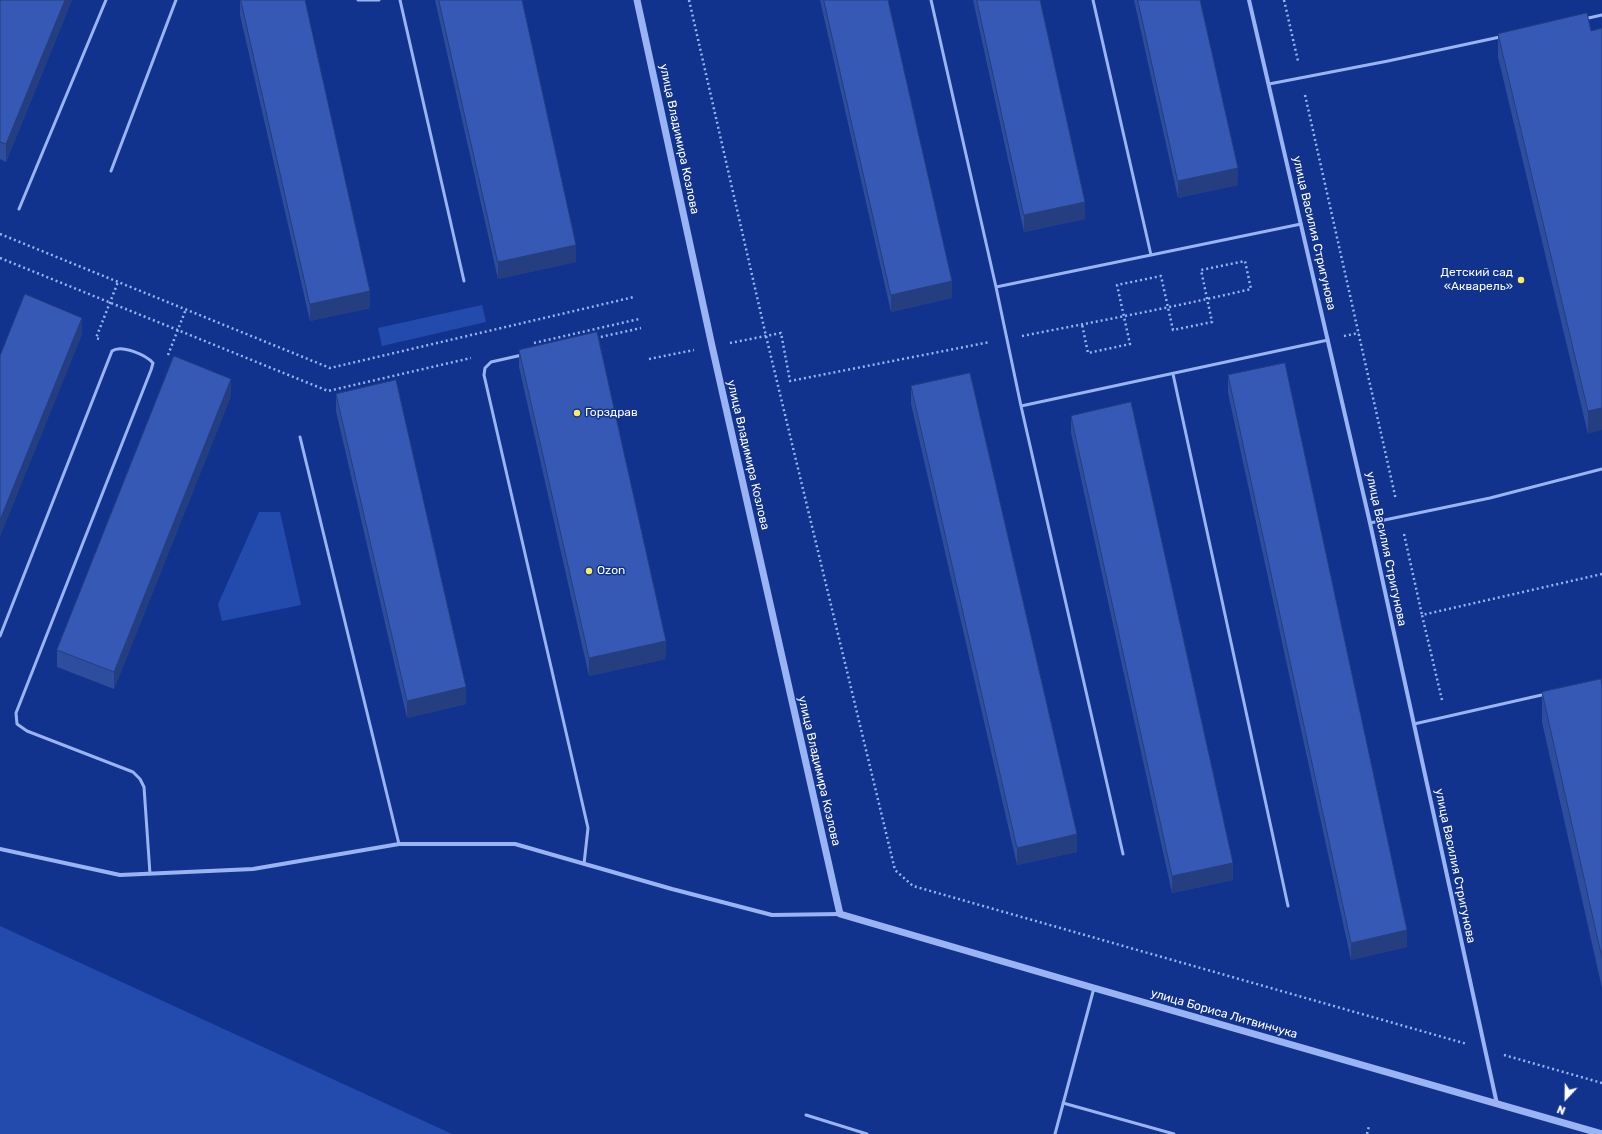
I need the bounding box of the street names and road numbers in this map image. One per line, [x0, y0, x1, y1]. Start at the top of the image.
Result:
street label: улица Владимира Козлова [656, 63, 702, 215]
street label: улица Василия Стригунова [1289, 155, 1339, 311]
street label: улица Владимира Козлова [724, 379, 772, 531]
street label: улица Василия Стригунова [1363, 470, 1409, 628]
street label: улица Владимира Козлова [795, 695, 843, 847]
street label: улица Василия Стригунова [1432, 787, 1478, 945]
street label: улица Бориса Литвинчука [1149, 986, 1299, 1042]

